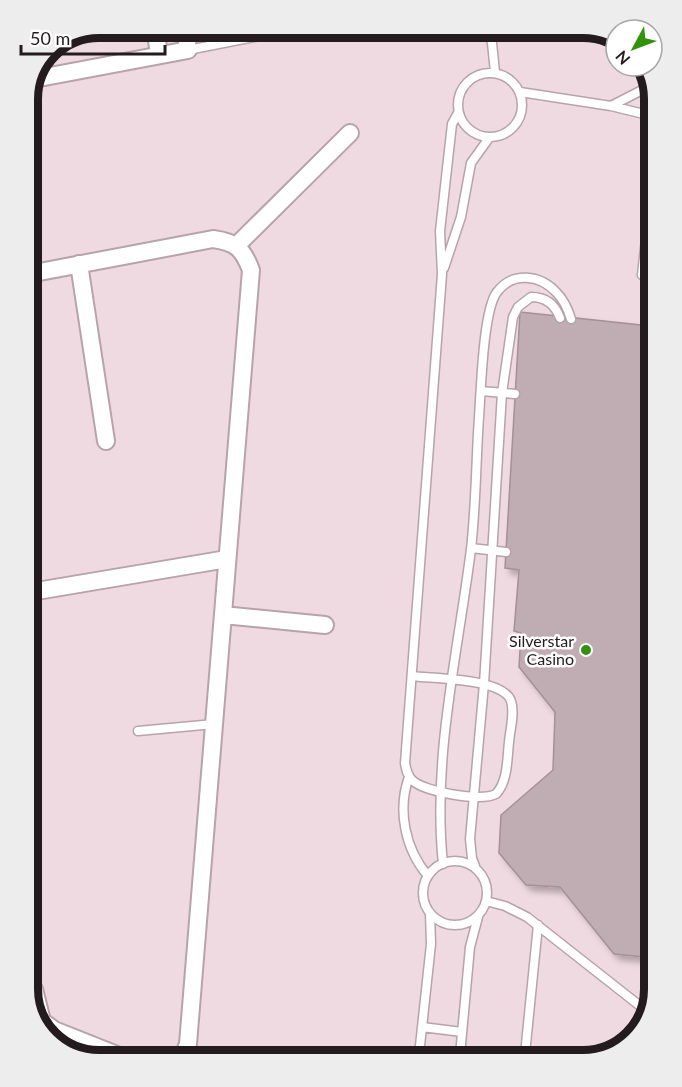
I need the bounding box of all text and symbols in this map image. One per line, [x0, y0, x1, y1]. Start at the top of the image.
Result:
scale bar [21, 18, 165, 56]
north arrow [604, 18, 664, 78]
text: 50 m [30, 27, 70, 49]
text: N [611, 47, 634, 69]
place label: Silverstar Casino [509, 631, 574, 668]
marker: Silverstar Casino [579, 643, 593, 657]

